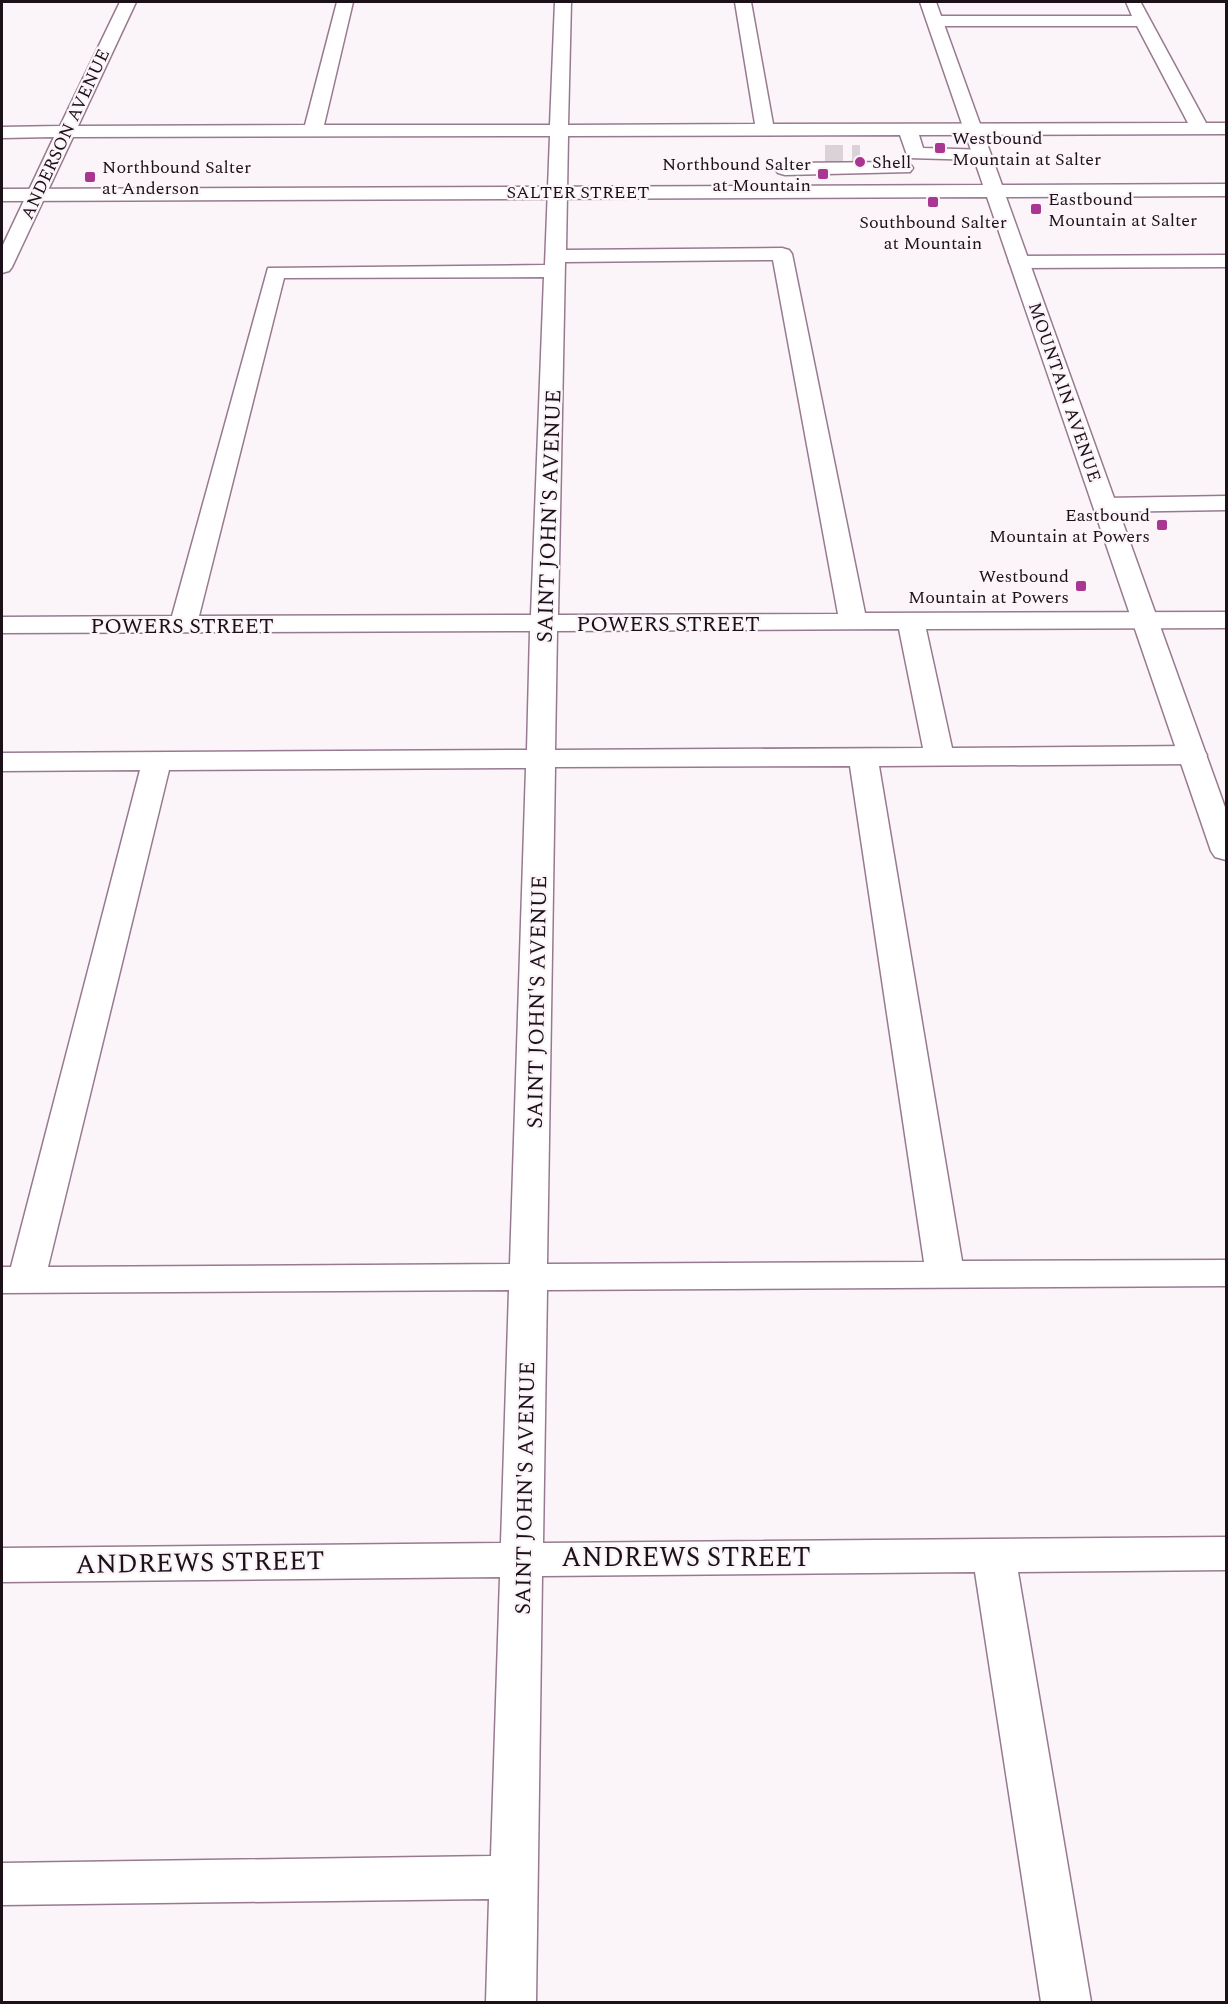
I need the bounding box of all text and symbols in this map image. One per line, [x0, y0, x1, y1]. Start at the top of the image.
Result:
street label: ANDERSON AVENUE [14, 44, 117, 224]
place label: Westbound Mountain at Salter [952, 125, 1101, 173]
marker: Westbound Mountain at Salter [933, 141, 947, 155]
place label: Shell [872, 149, 911, 176]
place label: Northbound Salter at Mountain [662, 151, 811, 199]
place label: Northbound Salter at Anderson [102, 154, 251, 202]
marker: Shell [853, 155, 867, 169]
marker: Northbound Salter at Mountain [816, 167, 830, 181]
marker: Northbound Salter at Anderson [83, 170, 97, 184]
street label: SALTER STREET [507, 179, 649, 206]
place label: Eastbound Mountain at Salter [1048, 186, 1197, 234]
marker: Southbound Salter at Mountain [926, 195, 940, 209]
marker: Eastbound Mountain at Salter [1029, 202, 1043, 216]
place label: Southbound Salter at Mountain [859, 209, 1007, 257]
street label: MOUNTAIN AVENUE [1021, 298, 1108, 486]
street label: SAINT JOHN'S AVENUE [529, 389, 570, 643]
place label: Eastbound Mountain at Powers [989, 502, 1150, 550]
marker: Eastbound Mountain at Powers [1155, 518, 1169, 532]
place label: Westbound Mountain at Powers [908, 563, 1069, 611]
marker: Westbound Mountain at Powers [1074, 579, 1088, 593]
street label: POWERS STREET [576, 608, 760, 641]
street label: POWERS STREET [90, 610, 274, 643]
street label: SAINT JOHN'S AVENUE [519, 875, 556, 1129]
street label: SAINT JOHN'S AVENUE [507, 1361, 544, 1615]
street label: ANDREWS STREET [561, 1537, 811, 1579]
street label: ANDREWS STREET [75, 1540, 325, 1586]

